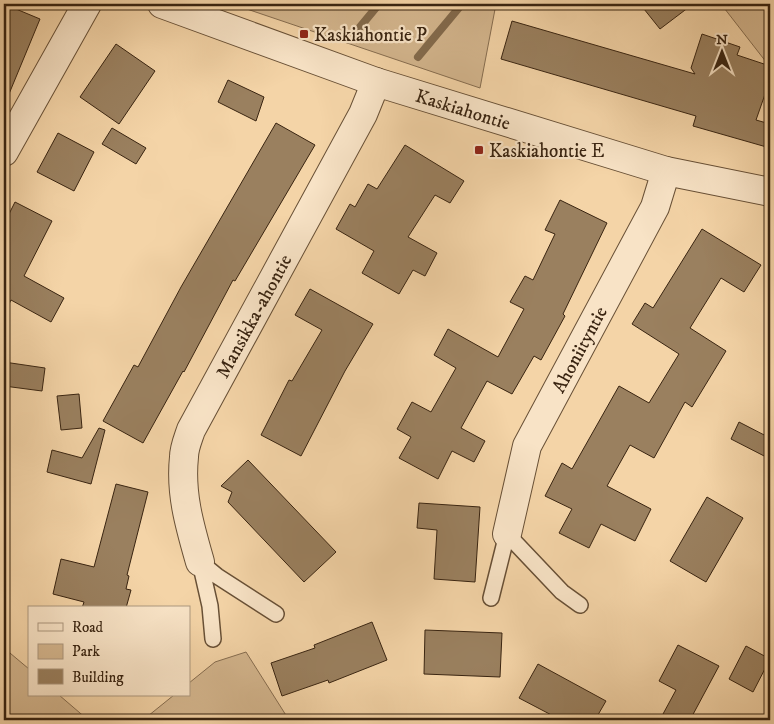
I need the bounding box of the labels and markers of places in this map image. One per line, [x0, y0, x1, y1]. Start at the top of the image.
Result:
place label: Kaskiahontie P [314, 24, 427, 47]
marker: Kaskiahontie P [298, 28, 310, 40]
place label: Kaskiahontie E [489, 140, 605, 163]
marker: Kaskiahontie E [473, 144, 485, 156]

